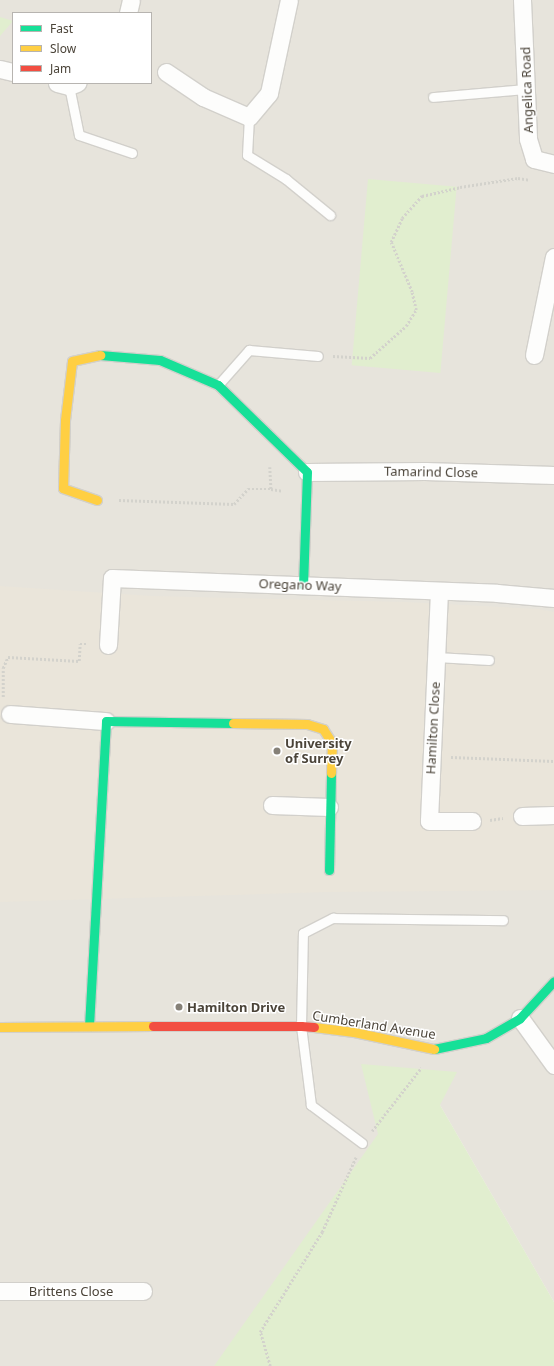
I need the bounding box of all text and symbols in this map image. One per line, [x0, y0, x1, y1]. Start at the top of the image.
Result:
legend [12, 12, 152, 84]
text: Fast [50, 20, 73, 37]
text: Slow [50, 40, 76, 57]
street label: Angelica Road [518, 46, 536, 134]
text: Jam [50, 60, 71, 77]
street label: Tamarind Close [384, 463, 478, 481]
street label: Oregano Way [258, 576, 342, 594]
street label: Hamilton Close [423, 681, 443, 775]
place label: University of Surrey [285, 736, 352, 767]
marker: University of Surrey [272, 746, 282, 756]
place label: Hamilton Drive [187, 999, 285, 1015]
marker: Hamilton Drive [174, 1002, 184, 1012]
street label: Cumberland Avenue [311, 1008, 437, 1042]
street label: Brittens Close [29, 1283, 113, 1299]

